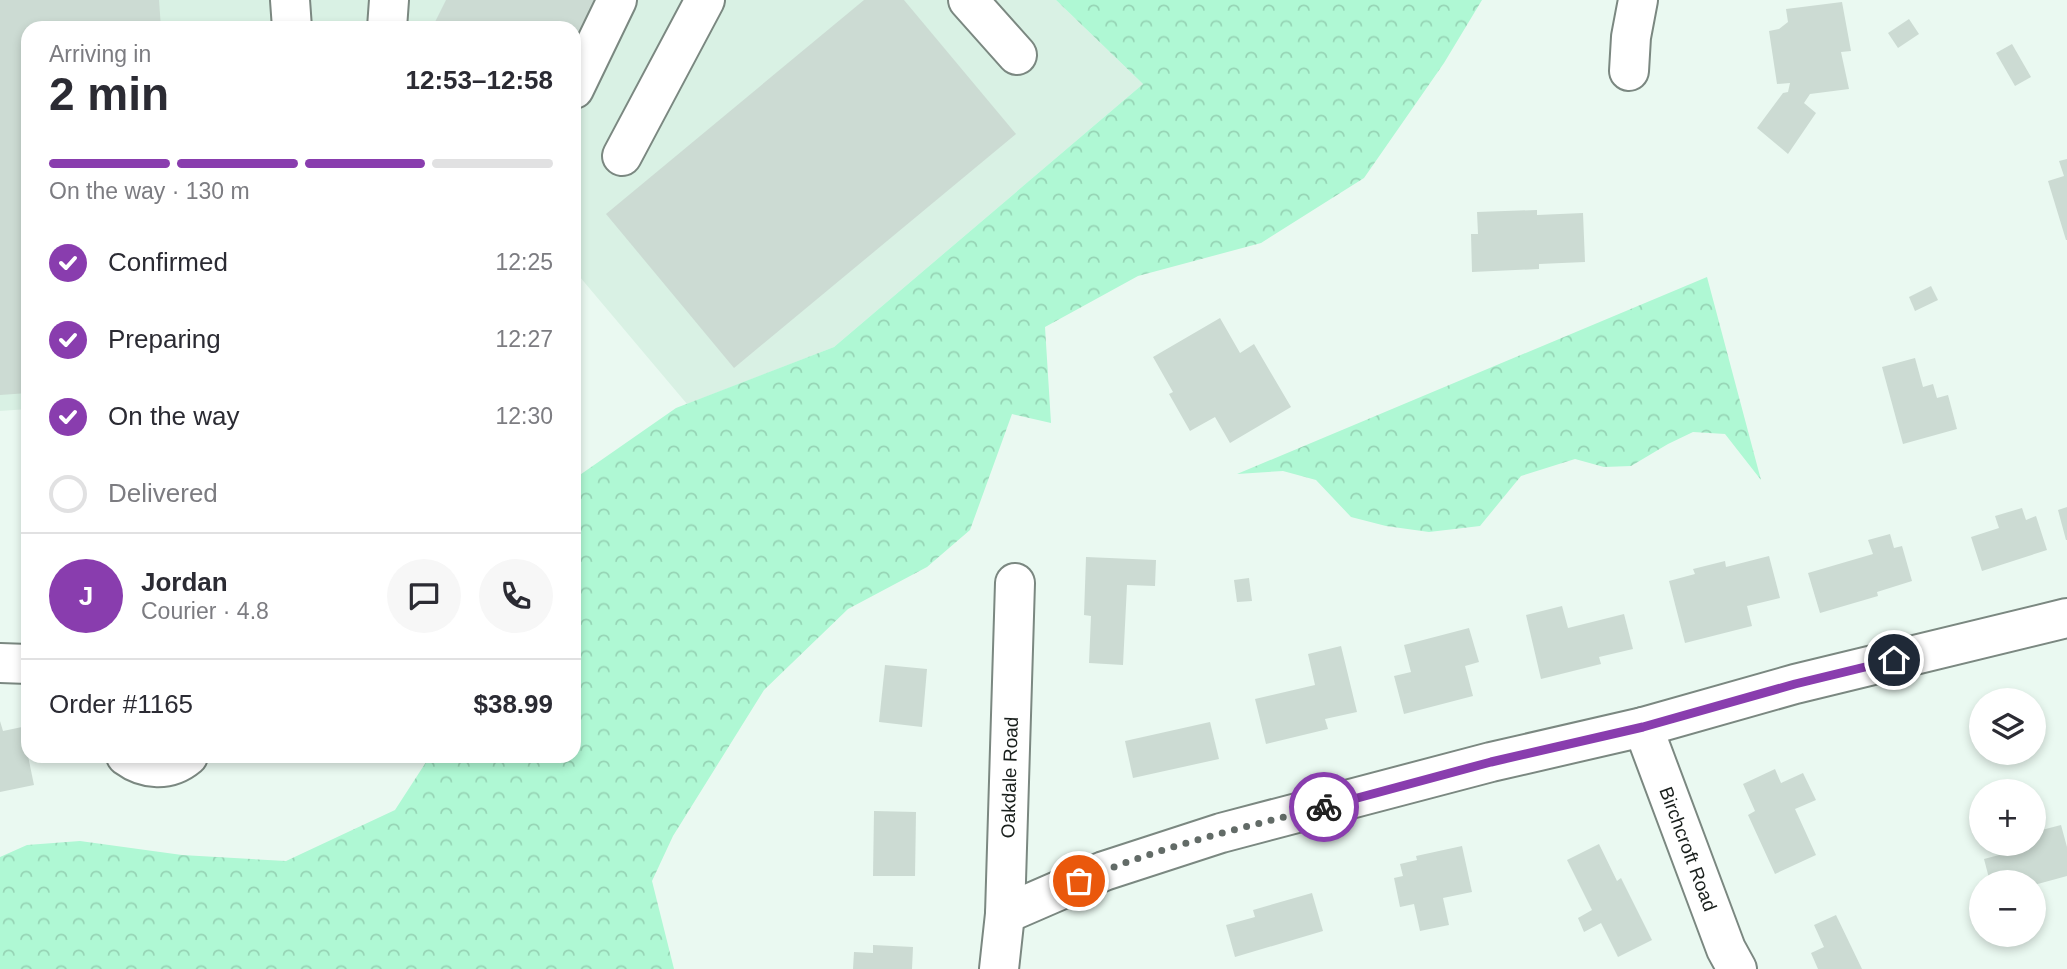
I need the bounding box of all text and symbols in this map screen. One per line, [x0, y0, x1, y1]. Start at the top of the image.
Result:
text: Arriving in [49, 41, 151, 67]
text: 12:53–12:58 [406, 65, 553, 95]
text: 2 min [49, 68, 169, 120]
text: On the way · 130 m [49, 178, 250, 204]
icon: check [49, 244, 87, 282]
text: Confirmed [108, 247, 228, 277]
text: 12:25 [495, 249, 553, 275]
icon: check [49, 321, 87, 359]
text: Preparing [108, 324, 221, 354]
text: 12:27 [495, 326, 553, 352]
icon: check [49, 398, 87, 436]
text: On the way [108, 401, 240, 431]
text: 12:30 [495, 403, 553, 429]
text: Delivered [108, 478, 218, 508]
button: chat [387, 559, 461, 633]
button: phone [479, 559, 553, 633]
text: Jordan [141, 567, 228, 597]
text: J [79, 581, 93, 611]
text: Courier · 4.8 [141, 598, 269, 624]
pin [1864, 630, 1924, 690]
icon: home [1875, 641, 1913, 679]
map controls [1969, 688, 2046, 947]
button: layers [1969, 688, 2046, 765]
text: Order #1165 [49, 689, 193, 719]
text: $38.99 [473, 689, 553, 719]
street label: Oakdale Road [997, 716, 1021, 838]
courier [1289, 772, 1359, 842]
button: + [1969, 779, 2046, 856]
street label: Birchcroft Road [1656, 784, 1721, 914]
icon: bike [1305, 788, 1343, 826]
pin [1049, 851, 1109, 911]
icon: bag [1060, 862, 1098, 900]
button: − [1969, 870, 2046, 947]

